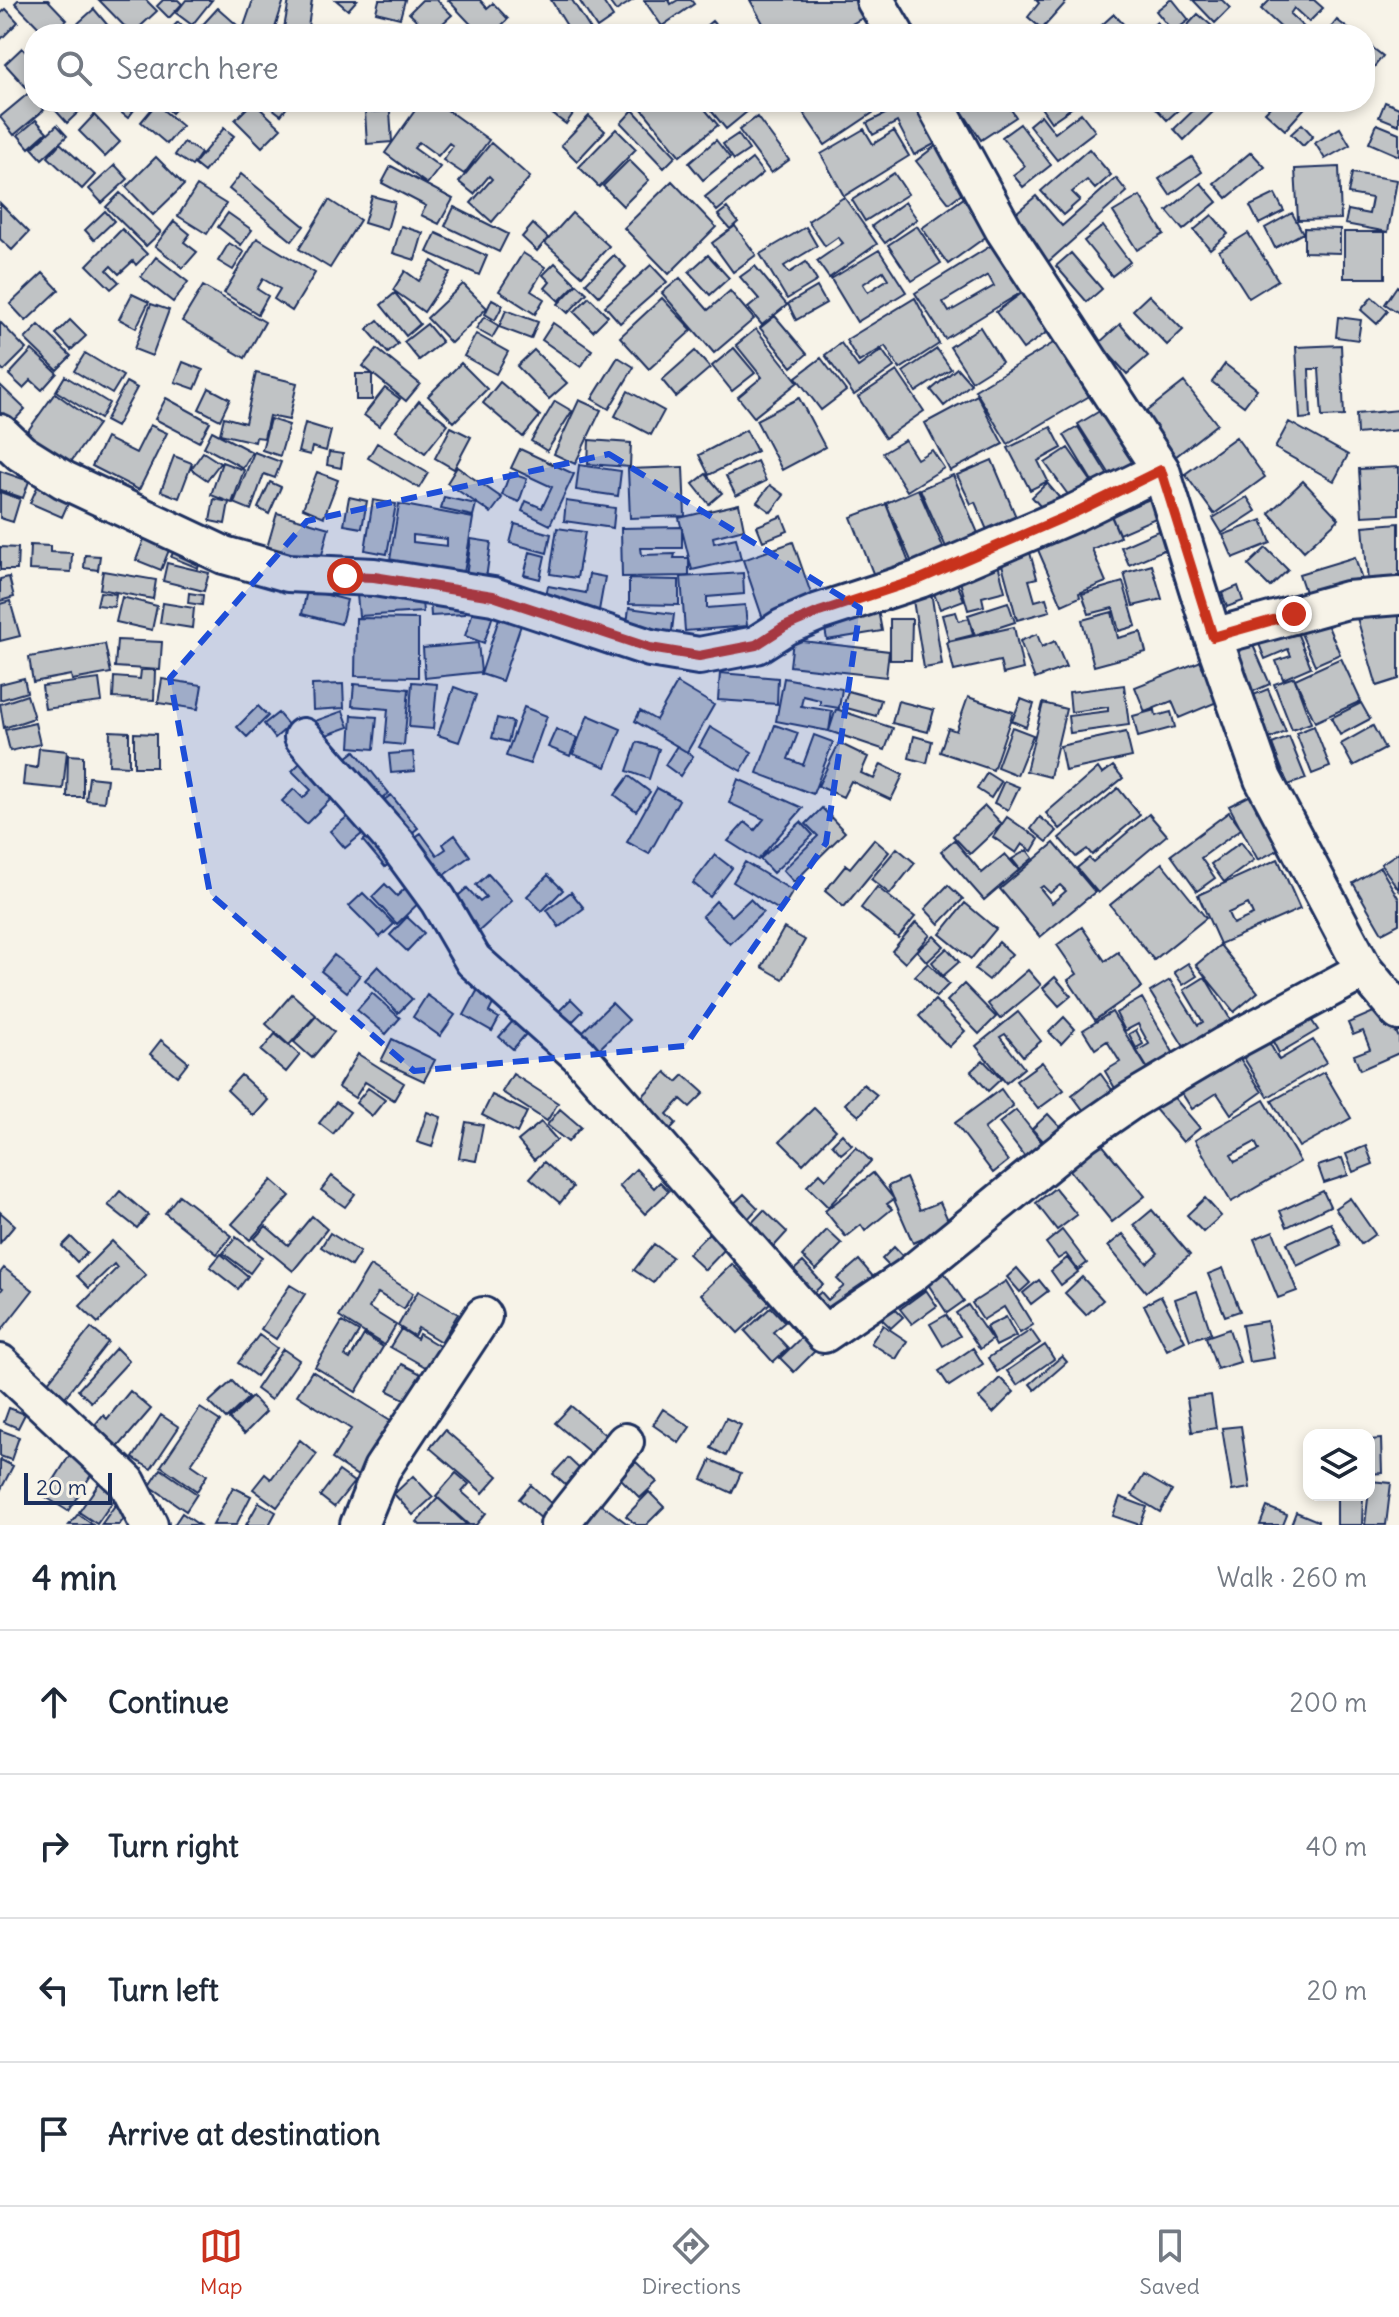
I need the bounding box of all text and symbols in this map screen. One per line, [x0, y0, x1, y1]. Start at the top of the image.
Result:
search box [24, 24, 1375, 112]
icon: search [52, 46, 96, 90]
text: Search here [116, 49, 279, 87]
route start [327, 558, 363, 594]
route end [1276, 596, 1312, 632]
map controls [1303, 1429, 1375, 1501]
button: layers [1303, 1429, 1375, 1501]
scale bar [24, 1469, 112, 1505]
text: 20 m [36, 1473, 87, 1501]
text: 4 min [32, 1556, 117, 1599]
text: Walk · 260 m [1217, 1561, 1367, 1594]
icon: ahead [32, 1680, 76, 1724]
text: Continue [108, 1683, 229, 1721]
text: 200 m [1290, 1686, 1367, 1719]
icon: right [32, 1824, 76, 1868]
text: Turn right [108, 1827, 239, 1865]
text: 40 m [1306, 1830, 1367, 1863]
icon: left [32, 1968, 76, 2012]
text: Turn left [108, 1971, 219, 2009]
text: 20 m [1307, 1974, 1367, 2007]
icon: arrive [32, 2112, 76, 2156]
text: Arrive at destination [108, 2115, 380, 2153]
tab: Map [199, 2224, 243, 2300]
tab: Directions [642, 2224, 741, 2300]
tab: Saved [1139, 2224, 1200, 2300]

